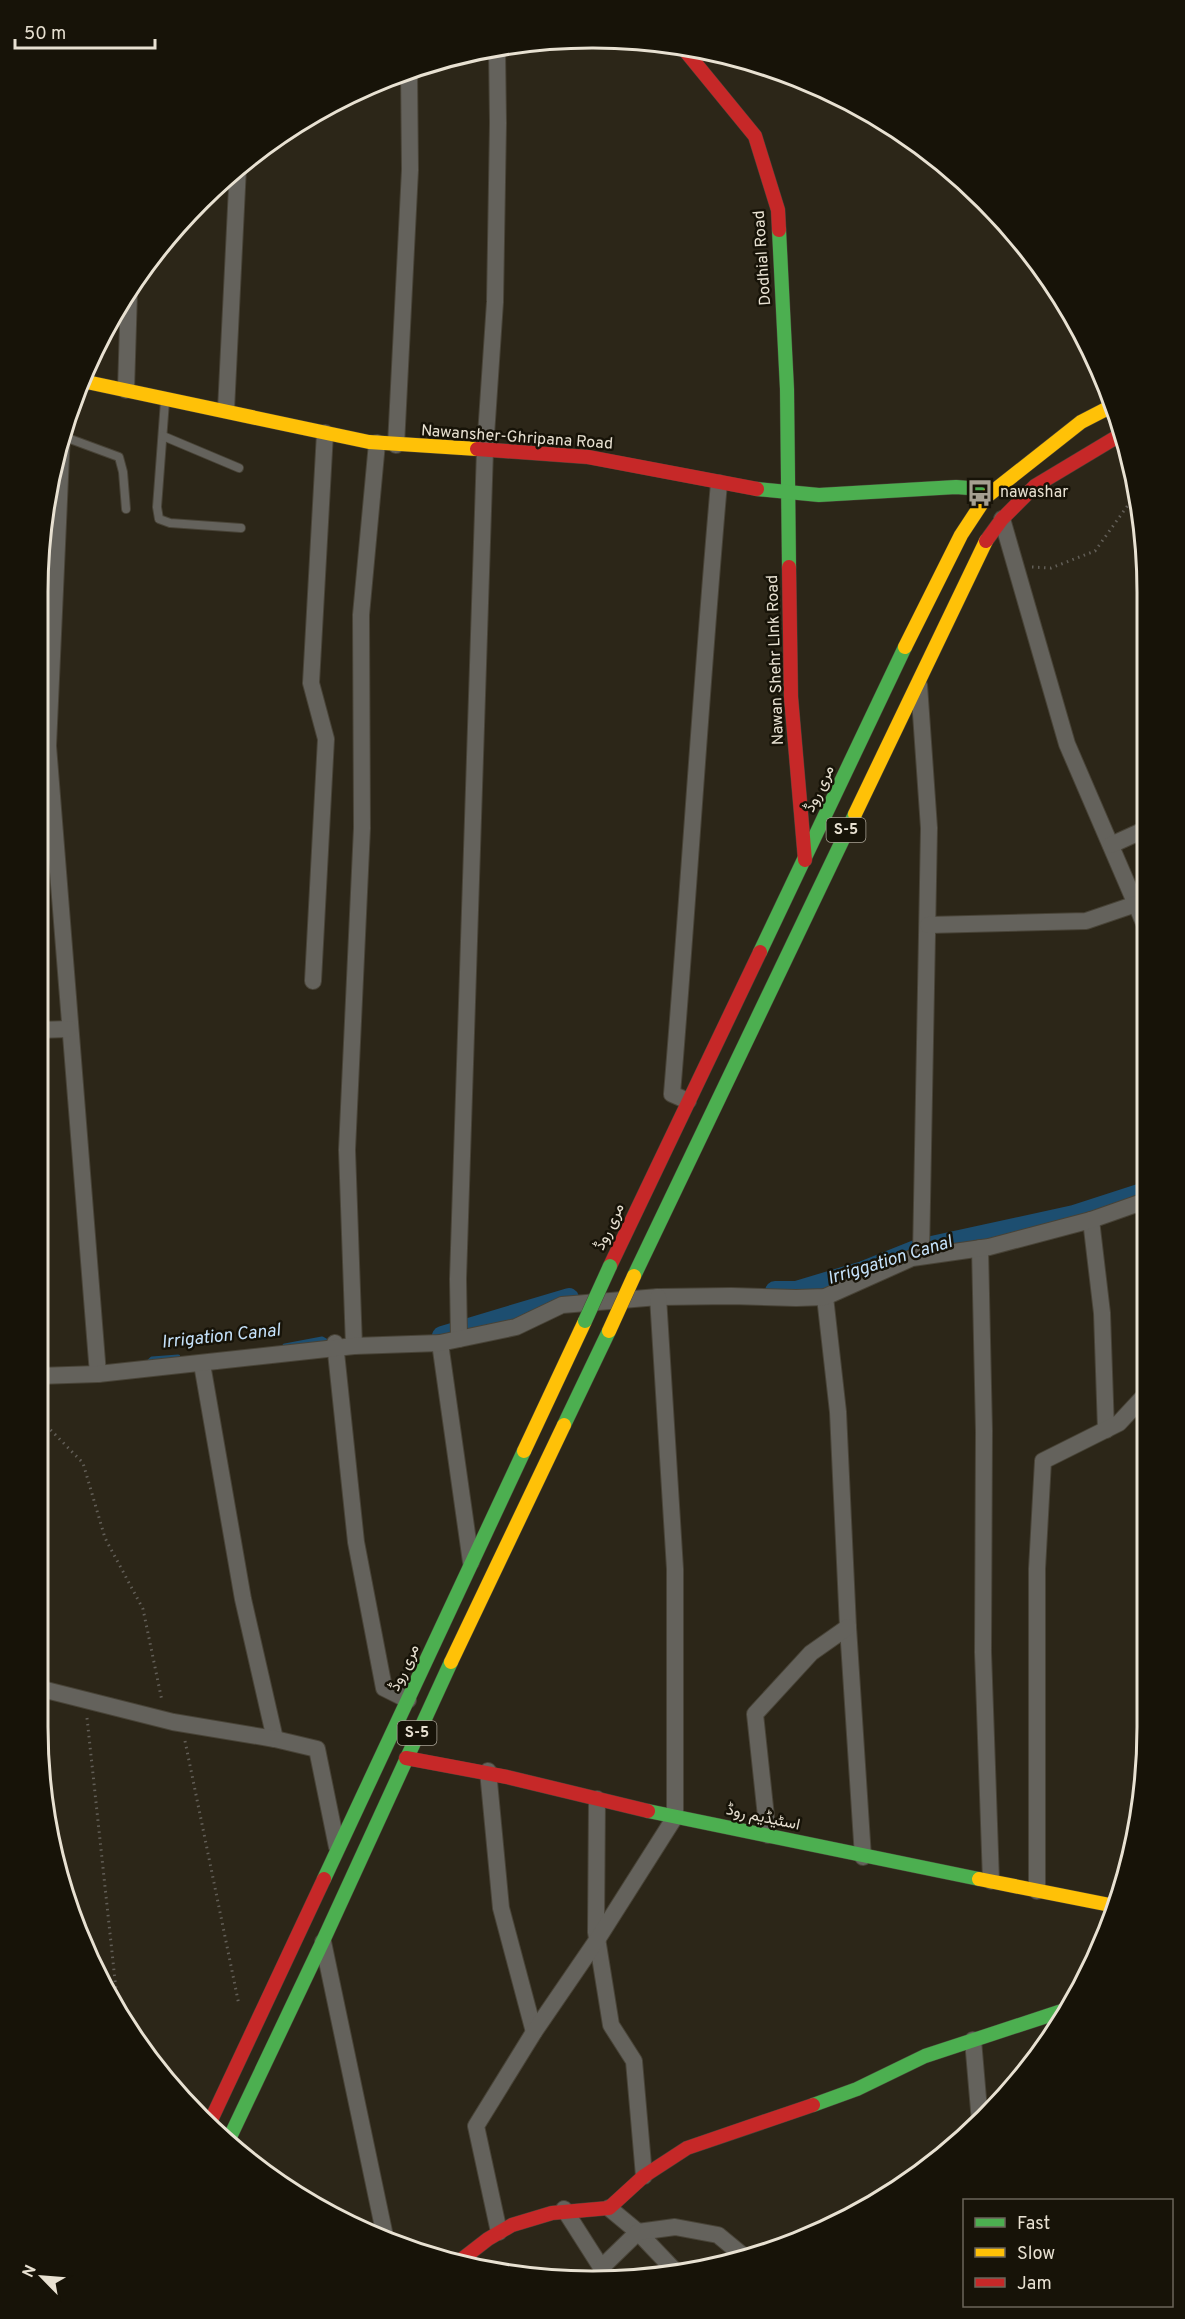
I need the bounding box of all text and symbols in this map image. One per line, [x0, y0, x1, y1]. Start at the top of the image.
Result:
scale bar [15, 12, 154, 50]
text: 50 m [24, 23, 66, 46]
street label: Dodhial Road [750, 210, 776, 306]
street label: Nawansher-Ghripana Road [420, 421, 614, 455]
bus stop icon: nawashar [965, 478, 995, 508]
place label: nawashar [1000, 483, 1068, 503]
street label: Nawan Shehr LInk Road [763, 575, 789, 745]
street label: مری روڈ [800, 762, 840, 816]
road number: S-5 [826, 818, 866, 842]
street label: مری روڈ [590, 1200, 630, 1254]
water label: Irriggation Canal [825, 1231, 957, 1291]
water label: Irrigation Canal [160, 1319, 283, 1355]
street label: مری روڈ [385, 1641, 425, 1695]
road number: S-5 [398, 1721, 436, 1745]
street label: اسٹیڈیم روڈ [724, 1800, 802, 1836]
legend [963, 2199, 1173, 2307]
text: Fast [1017, 2213, 1050, 2236]
text: Slow [1017, 2243, 1055, 2266]
north arrow [12, 2247, 72, 2307]
text: N [19, 2262, 42, 2281]
text: Jam [1017, 2273, 1052, 2296]

